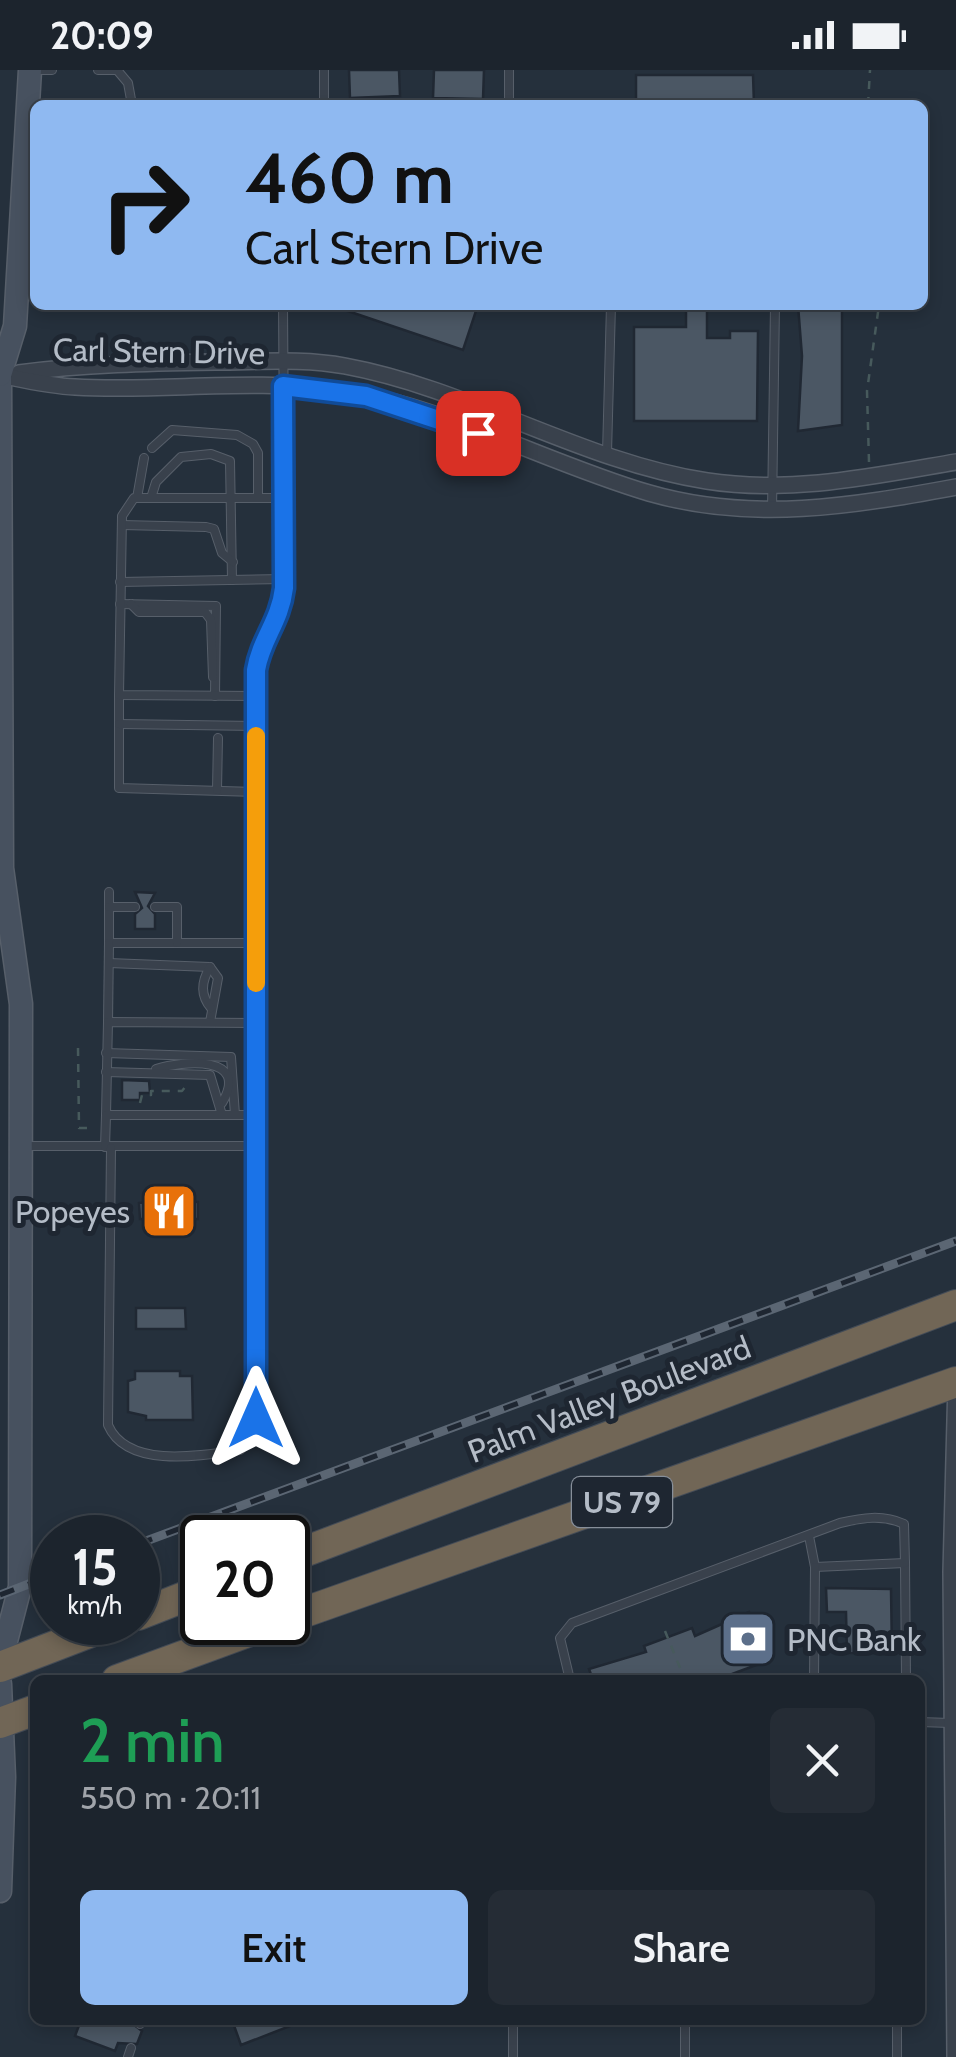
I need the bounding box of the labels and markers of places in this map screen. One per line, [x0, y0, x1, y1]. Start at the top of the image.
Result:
pin [436, 391, 521, 476]
restaurant icon: Popeyes [139, 1181, 199, 1241]
place label: Popeyes [15, 1192, 130, 1231]
bank icon: PNC Bank [718, 1609, 778, 1669]
place label: PNC Bank [787, 1620, 922, 1659]

